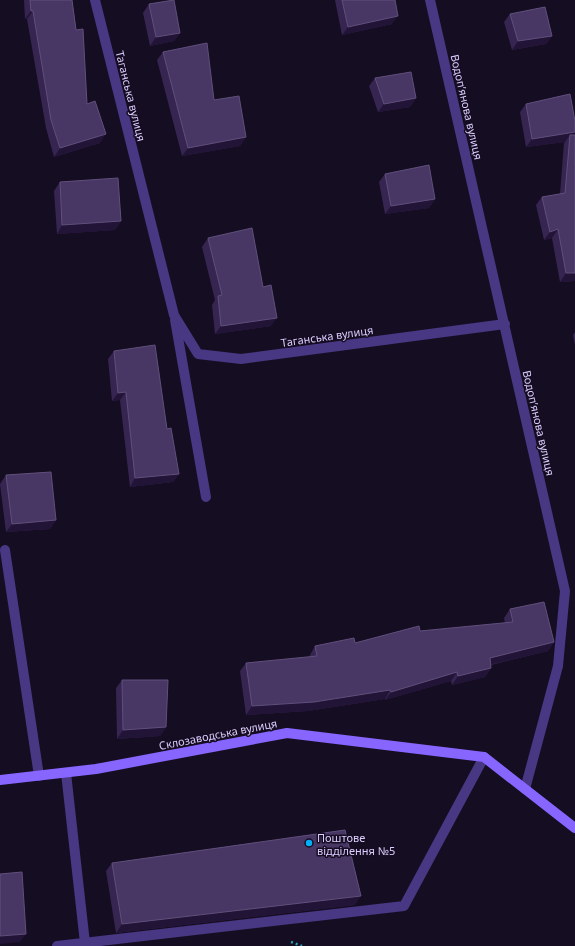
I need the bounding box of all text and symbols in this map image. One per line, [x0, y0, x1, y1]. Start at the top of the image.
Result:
street label: Таганська вулиця [112, 49, 150, 143]
street label: Водоп’янова вулиця [448, 53, 486, 161]
street label: Таганська вулиця [280, 322, 374, 350]
street label: Водоп’янова вулиця [520, 369, 558, 477]
street label: Склозаводська вулиця [158, 715, 278, 753]
place label: Поштове відділення №5 [317, 830, 395, 858]
marker: Поштове відділення №5 [304, 838, 314, 848]

